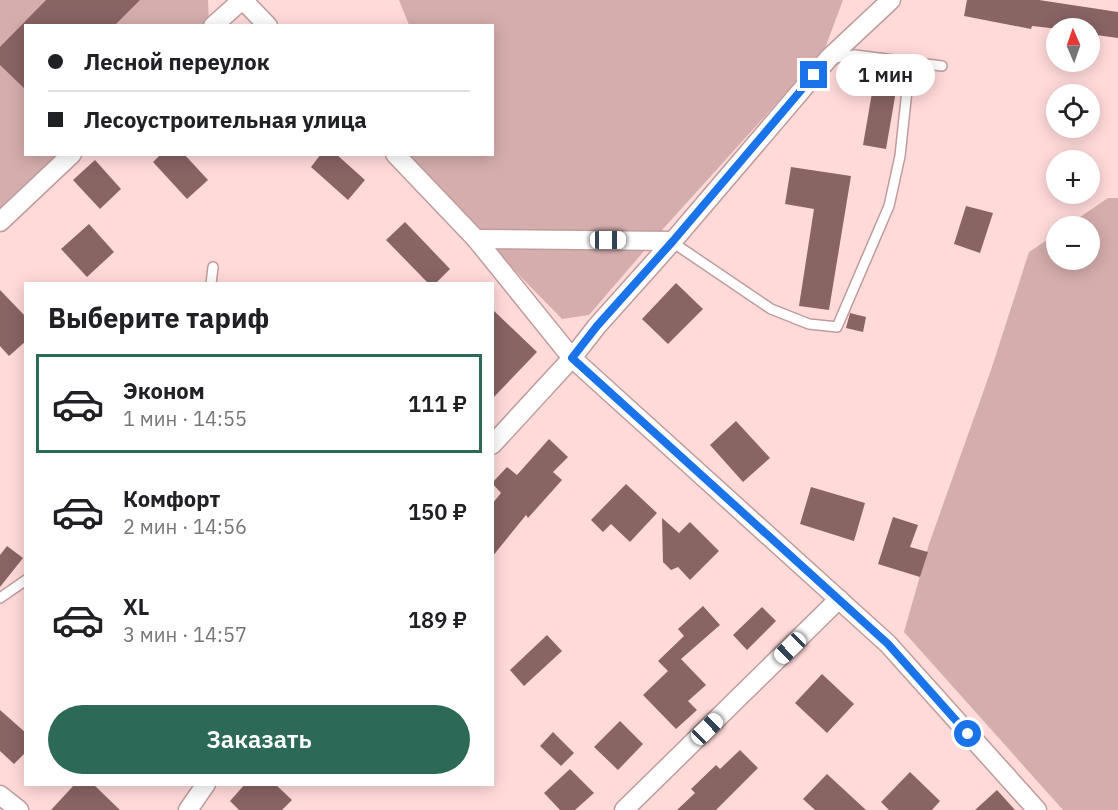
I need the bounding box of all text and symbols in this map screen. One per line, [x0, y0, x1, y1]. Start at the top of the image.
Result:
north arrow [1046, 18, 1100, 72]
map controls [1046, 18, 1100, 270]
text: Лесной переулок [84, 47, 270, 76]
callout: 1 мин [835, 54, 934, 96]
route end [800, 61, 827, 88]
text: 1 мин [858, 61, 913, 88]
button: locate [1046, 84, 1100, 138]
text: Лесоустроительная улица [84, 105, 367, 134]
button: + [1046, 150, 1100, 204]
button: − [1046, 216, 1100, 270]
car [590, 231, 626, 249]
text: Выберите тариф [48, 300, 269, 335]
text: Эконом [123, 376, 205, 405]
icon: car [51, 377, 105, 431]
text: 111 ₽ [408, 389, 467, 418]
text: 1 мин · 14:55 [123, 405, 247, 432]
text: Комфорт [123, 484, 220, 513]
icon: car [51, 485, 105, 539]
text: 150 ₽ [408, 497, 467, 526]
text: 2 мин · 14:56 [123, 513, 247, 540]
text: XL [123, 592, 149, 621]
icon: car [51, 593, 105, 647]
text: 189 ₽ [408, 605, 467, 634]
text: 3 мин · 14:57 [123, 621, 247, 648]
car [771, 629, 809, 667]
button: Заказать [48, 705, 470, 774]
car [688, 710, 726, 748]
route start [954, 720, 981, 747]

